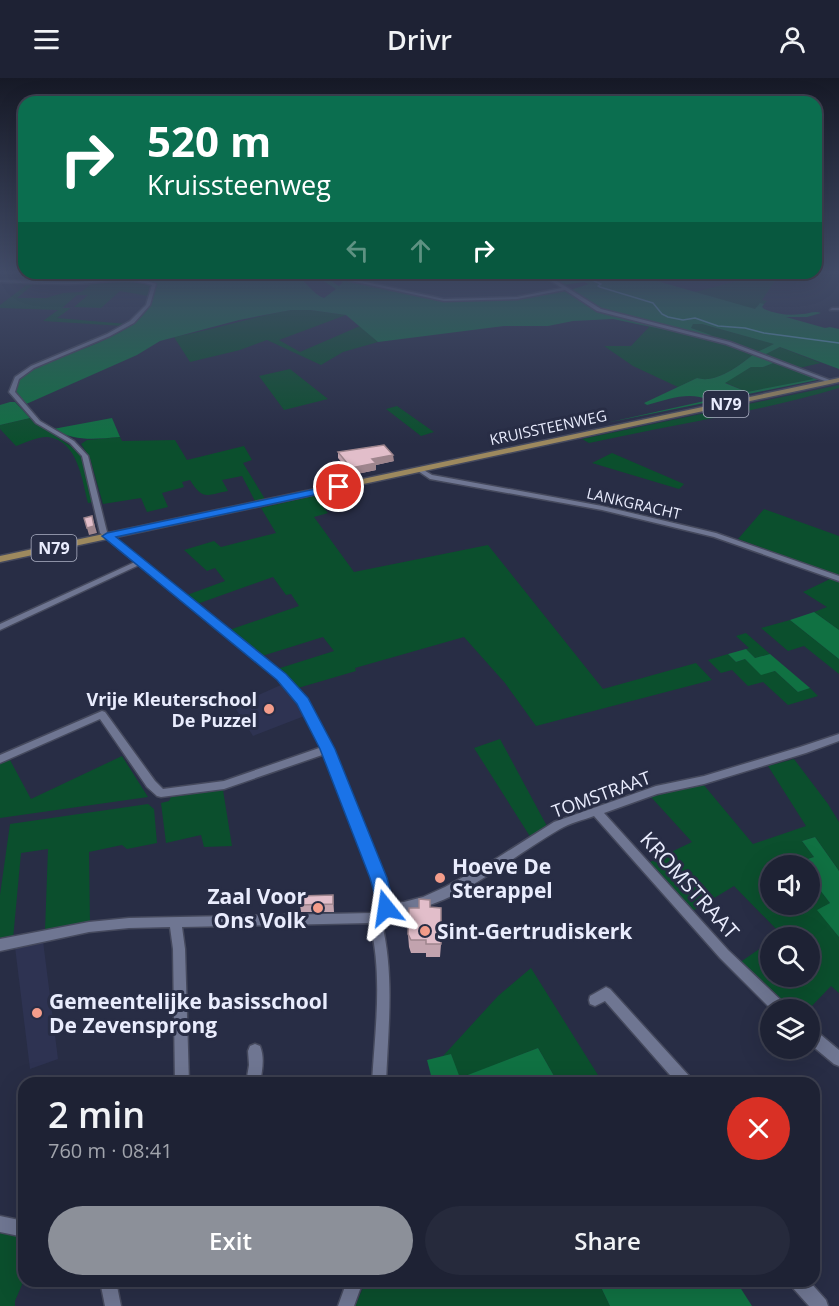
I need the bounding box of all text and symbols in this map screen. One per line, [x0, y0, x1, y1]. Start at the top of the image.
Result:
text: Drivr [387, 21, 452, 58]
icon: menu [30, 23, 63, 56]
icon: person [776, 23, 809, 56]
text: 520 m [147, 112, 271, 169]
icon: right [48, 120, 126, 198]
text: Kruissteenweg [147, 166, 331, 203]
icon: left [341, 234, 374, 267]
icon: ahead [404, 234, 437, 267]
icon: right [467, 234, 500, 267]
road number: N79 [704, 391, 748, 417]
street label: KRUISSTEENWEG [488, 405, 608, 449]
pin [313, 461, 364, 512]
icon: arrive [322, 470, 355, 503]
street label: LANKGRACHT [585, 482, 684, 524]
road number: N79 [32, 535, 76, 561]
place label: Vrije Kleuterschool De Puzzel [86, 687, 257, 732]
marker: Vrije Kleuterschool De Puzzel [262, 702, 276, 716]
street label: TOMSTRAAT [548, 765, 654, 823]
street label: KROMSTRAAT [634, 825, 746, 945]
place label: Hoeve De Sterappel [452, 852, 553, 904]
map controls [760, 855, 820, 1059]
button: sound [760, 855, 820, 915]
marker: Hoeve De Sterappel [433, 871, 447, 885]
position arrow [354, 876, 418, 940]
place label: Zaal Voor Ons Volk [207, 882, 307, 934]
marker: Zaal Voor Ons Volk [311, 901, 325, 915]
place label: Sint-Gertrudiskerk [437, 917, 633, 945]
marker: Sint-Gertrudiskerk [418, 924, 432, 938]
button: search [760, 927, 820, 987]
place label: Gemeentelijke basisschool De Zevensprong [49, 987, 328, 1039]
button: layers [760, 999, 820, 1059]
marker: Gemeentelijke basisschool De Zevensprong [30, 1006, 44, 1020]
text: 2 min [48, 1090, 145, 1139]
button: close [727, 1097, 790, 1160]
text: 760 m · 08:41 [48, 1137, 173, 1164]
button: Exit [48, 1206, 413, 1275]
button: Share [425, 1206, 790, 1275]

